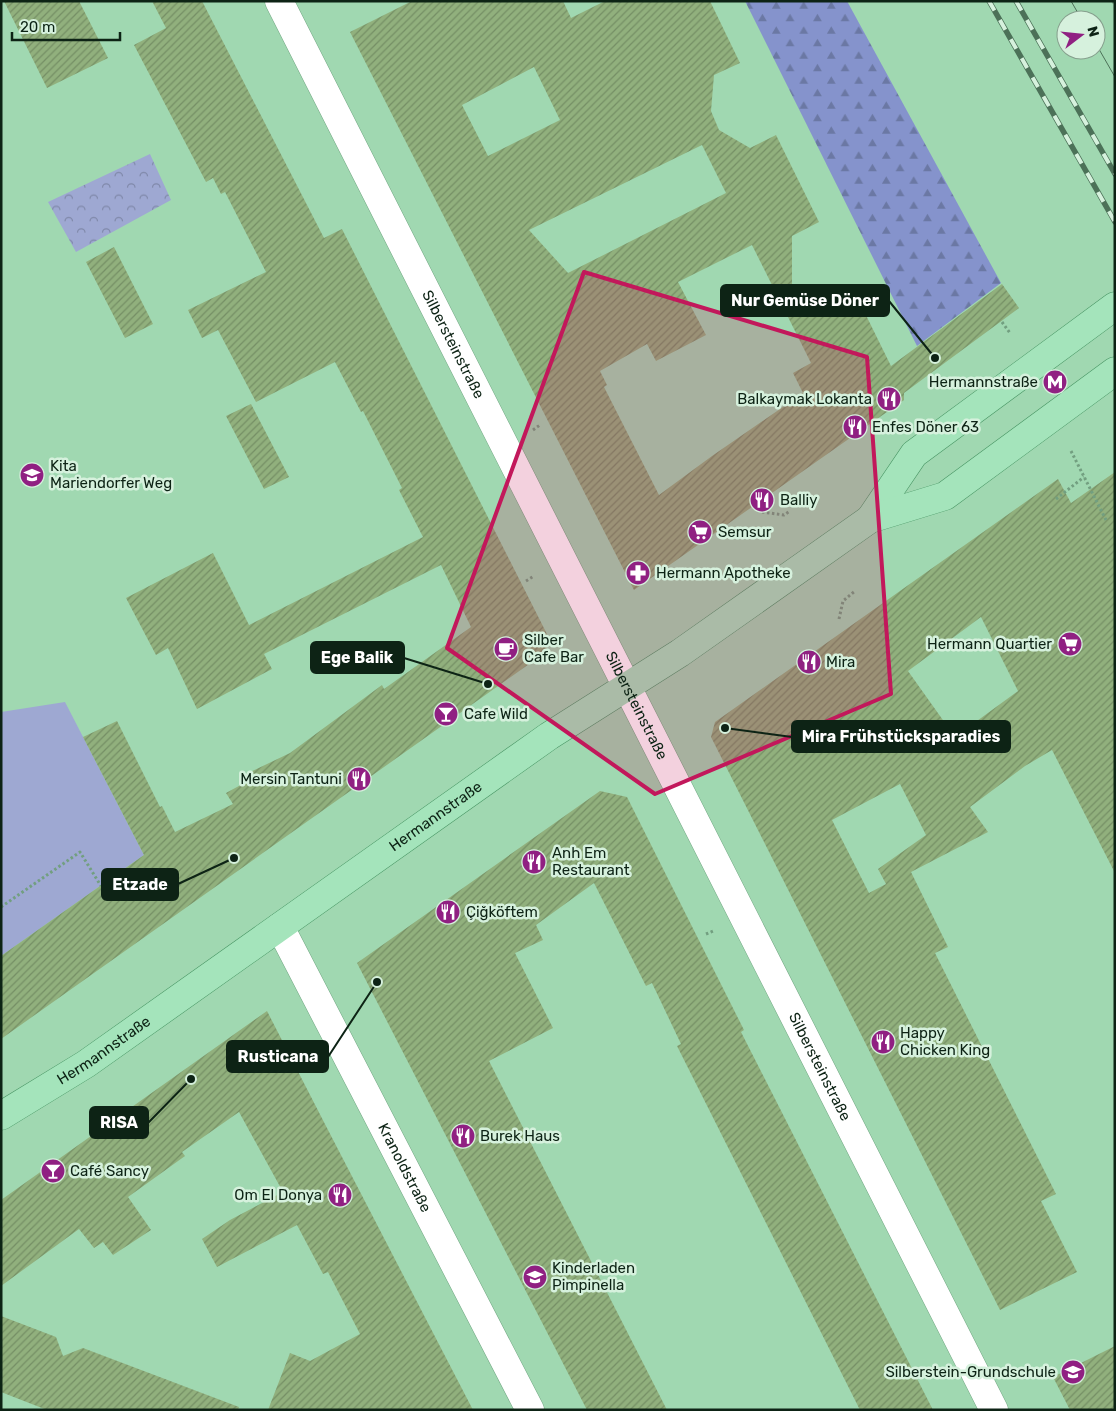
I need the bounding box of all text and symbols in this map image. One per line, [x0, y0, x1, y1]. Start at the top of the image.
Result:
scale bar [12, 10, 120, 42]
north arrow [1056, 10, 1106, 60]
text: 20 m [20, 18, 55, 36]
text: N [1083, 24, 1103, 39]
callout: Nur Gemüse Döner [721, 285, 889, 316]
street label: Silbersteinstraße [418, 287, 488, 401]
text: Nur Gemüse Döner [731, 291, 880, 310]
metro station icon: Hermannstraße [1042, 369, 1068, 395]
place label: Hermannstraße [929, 373, 1038, 391]
restaurant icon: Balkaymak Lokanta [876, 386, 902, 412]
place label: Balkaymak Lokanta [737, 390, 872, 408]
restaurant icon: Enfes Döner 63 [842, 414, 868, 440]
place label: Enfes Döner 63 [872, 418, 979, 436]
place label: Kita Mariendorfer Weg [50, 457, 172, 492]
school or university icon: Kita Mariendorfer Weg [19, 462, 45, 488]
restaurant icon: Balliy [749, 487, 775, 513]
place label: Balliy [780, 491, 818, 509]
supermarket icon: Semsur [687, 519, 713, 545]
place label: Semsur [718, 523, 772, 541]
pharmacy icon: Hermann Apotheke [625, 560, 651, 586]
place label: Hermann Apotheke [656, 564, 791, 582]
place label: Silber Cafe Bar [524, 631, 584, 666]
supermarket icon: Hermann Quartier [1057, 631, 1083, 657]
place label: Hermann Quartier [927, 635, 1052, 653]
cafe icon: Silber Cafe Bar [493, 636, 519, 662]
callout: Ege Balik [311, 642, 404, 673]
text: Ege Balik [321, 648, 394, 667]
street label: Silbersteinstraße [602, 648, 671, 763]
restaurant icon: Mira [796, 649, 822, 675]
place label: Mira [826, 653, 855, 671]
bar icon: Cafe Wild [433, 701, 459, 727]
place label: Cafe Wild [464, 705, 528, 723]
callout: Mira Frühstücksparadies [792, 721, 1010, 752]
text: Mira Frühstücksparadies [802, 727, 1000, 746]
restaurant icon: Mersin Tantuni [346, 766, 372, 792]
place label: Mersin Tantuni [240, 770, 342, 788]
street label: Hermannstraße [386, 777, 485, 855]
place label: Anh Em Restaurant [552, 844, 630, 879]
restaurant icon: Anh Em Restaurant [521, 849, 547, 875]
callout: Etzade [102, 869, 178, 900]
text: Etzade [112, 875, 168, 894]
restaurant icon: Çiğköftem [435, 899, 461, 925]
place label: Çiğköftem [466, 903, 538, 921]
street label: Silbersteinstraße [785, 1010, 855, 1124]
street label: Hermannstraße [54, 1012, 154, 1089]
place label: Happy Chicken King [900, 1024, 990, 1059]
restaurant icon: Happy Chicken King [870, 1029, 896, 1055]
callout: Rusticana [227, 1041, 328, 1072]
text: Rusticana [238, 1047, 318, 1066]
callout: RISA [90, 1107, 148, 1138]
text: RISA [100, 1113, 139, 1132]
street label: Kranoldstraße [374, 1120, 435, 1215]
restaurant icon: Burek Haus [450, 1123, 476, 1149]
place label: Burek Haus [480, 1127, 560, 1145]
bar icon: Café Sancy [40, 1158, 66, 1184]
place label: Café Sancy [70, 1162, 149, 1180]
restaurant icon: Om El Donya [327, 1182, 353, 1208]
place label: Om El Donya [234, 1186, 322, 1204]
place label: Kinderladen Pimpinella [552, 1259, 635, 1294]
school or university icon: Kinderladen Pimpinella [522, 1264, 548, 1290]
school or university icon: Silberstein-Grundschule [1060, 1359, 1086, 1385]
place label: Silberstein-Grundschule [885, 1363, 1056, 1381]

